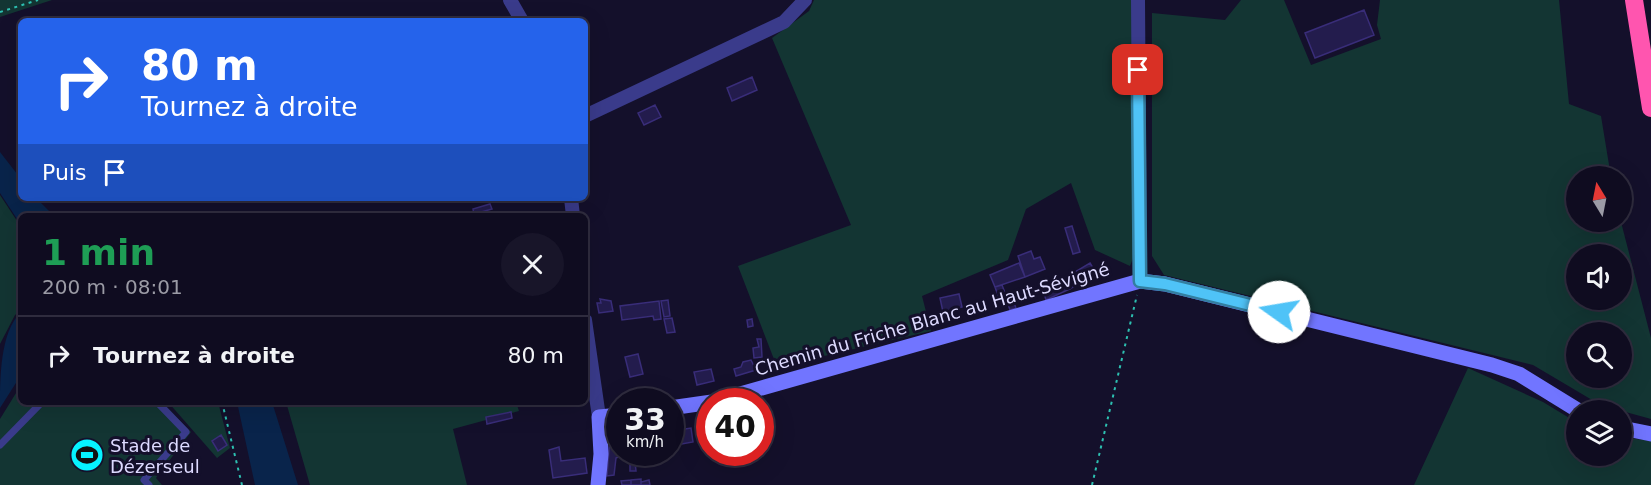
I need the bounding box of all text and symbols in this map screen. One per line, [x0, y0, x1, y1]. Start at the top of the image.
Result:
text: 80 m [141, 41, 258, 90]
icon: right [42, 42, 120, 120]
pin [1112, 44, 1163, 95]
icon: arrive [1121, 53, 1154, 86]
text: Tournez à droite [141, 91, 358, 122]
icon: arrive [98, 156, 131, 189]
text: Puis [42, 160, 86, 185]
north arrow [1566, 166, 1632, 232]
map controls [1566, 166, 1632, 466]
text: 1 min [42, 232, 155, 273]
button: close [501, 233, 564, 296]
button: sound [1566, 244, 1632, 310]
street label: Chemin du Friche Blanc au Haut-Sévigné [752, 258, 1112, 380]
text: 200 m · 08:01 [42, 275, 183, 299]
position arrow [1247, 280, 1311, 344]
button: search [1566, 322, 1632, 388]
icon: right [42, 339, 75, 372]
text: Tournez à droite [93, 343, 295, 368]
text: 80 m [508, 343, 564, 368]
speed limit sign: 40 [696, 388, 774, 466]
button: layers [1566, 400, 1632, 466]
text: 33 [624, 402, 666, 437]
text: km/h [626, 433, 664, 451]
place label: Stade de Dézerseul [110, 435, 200, 477]
sports icon: Stade de Dézerseul [69, 437, 105, 473]

